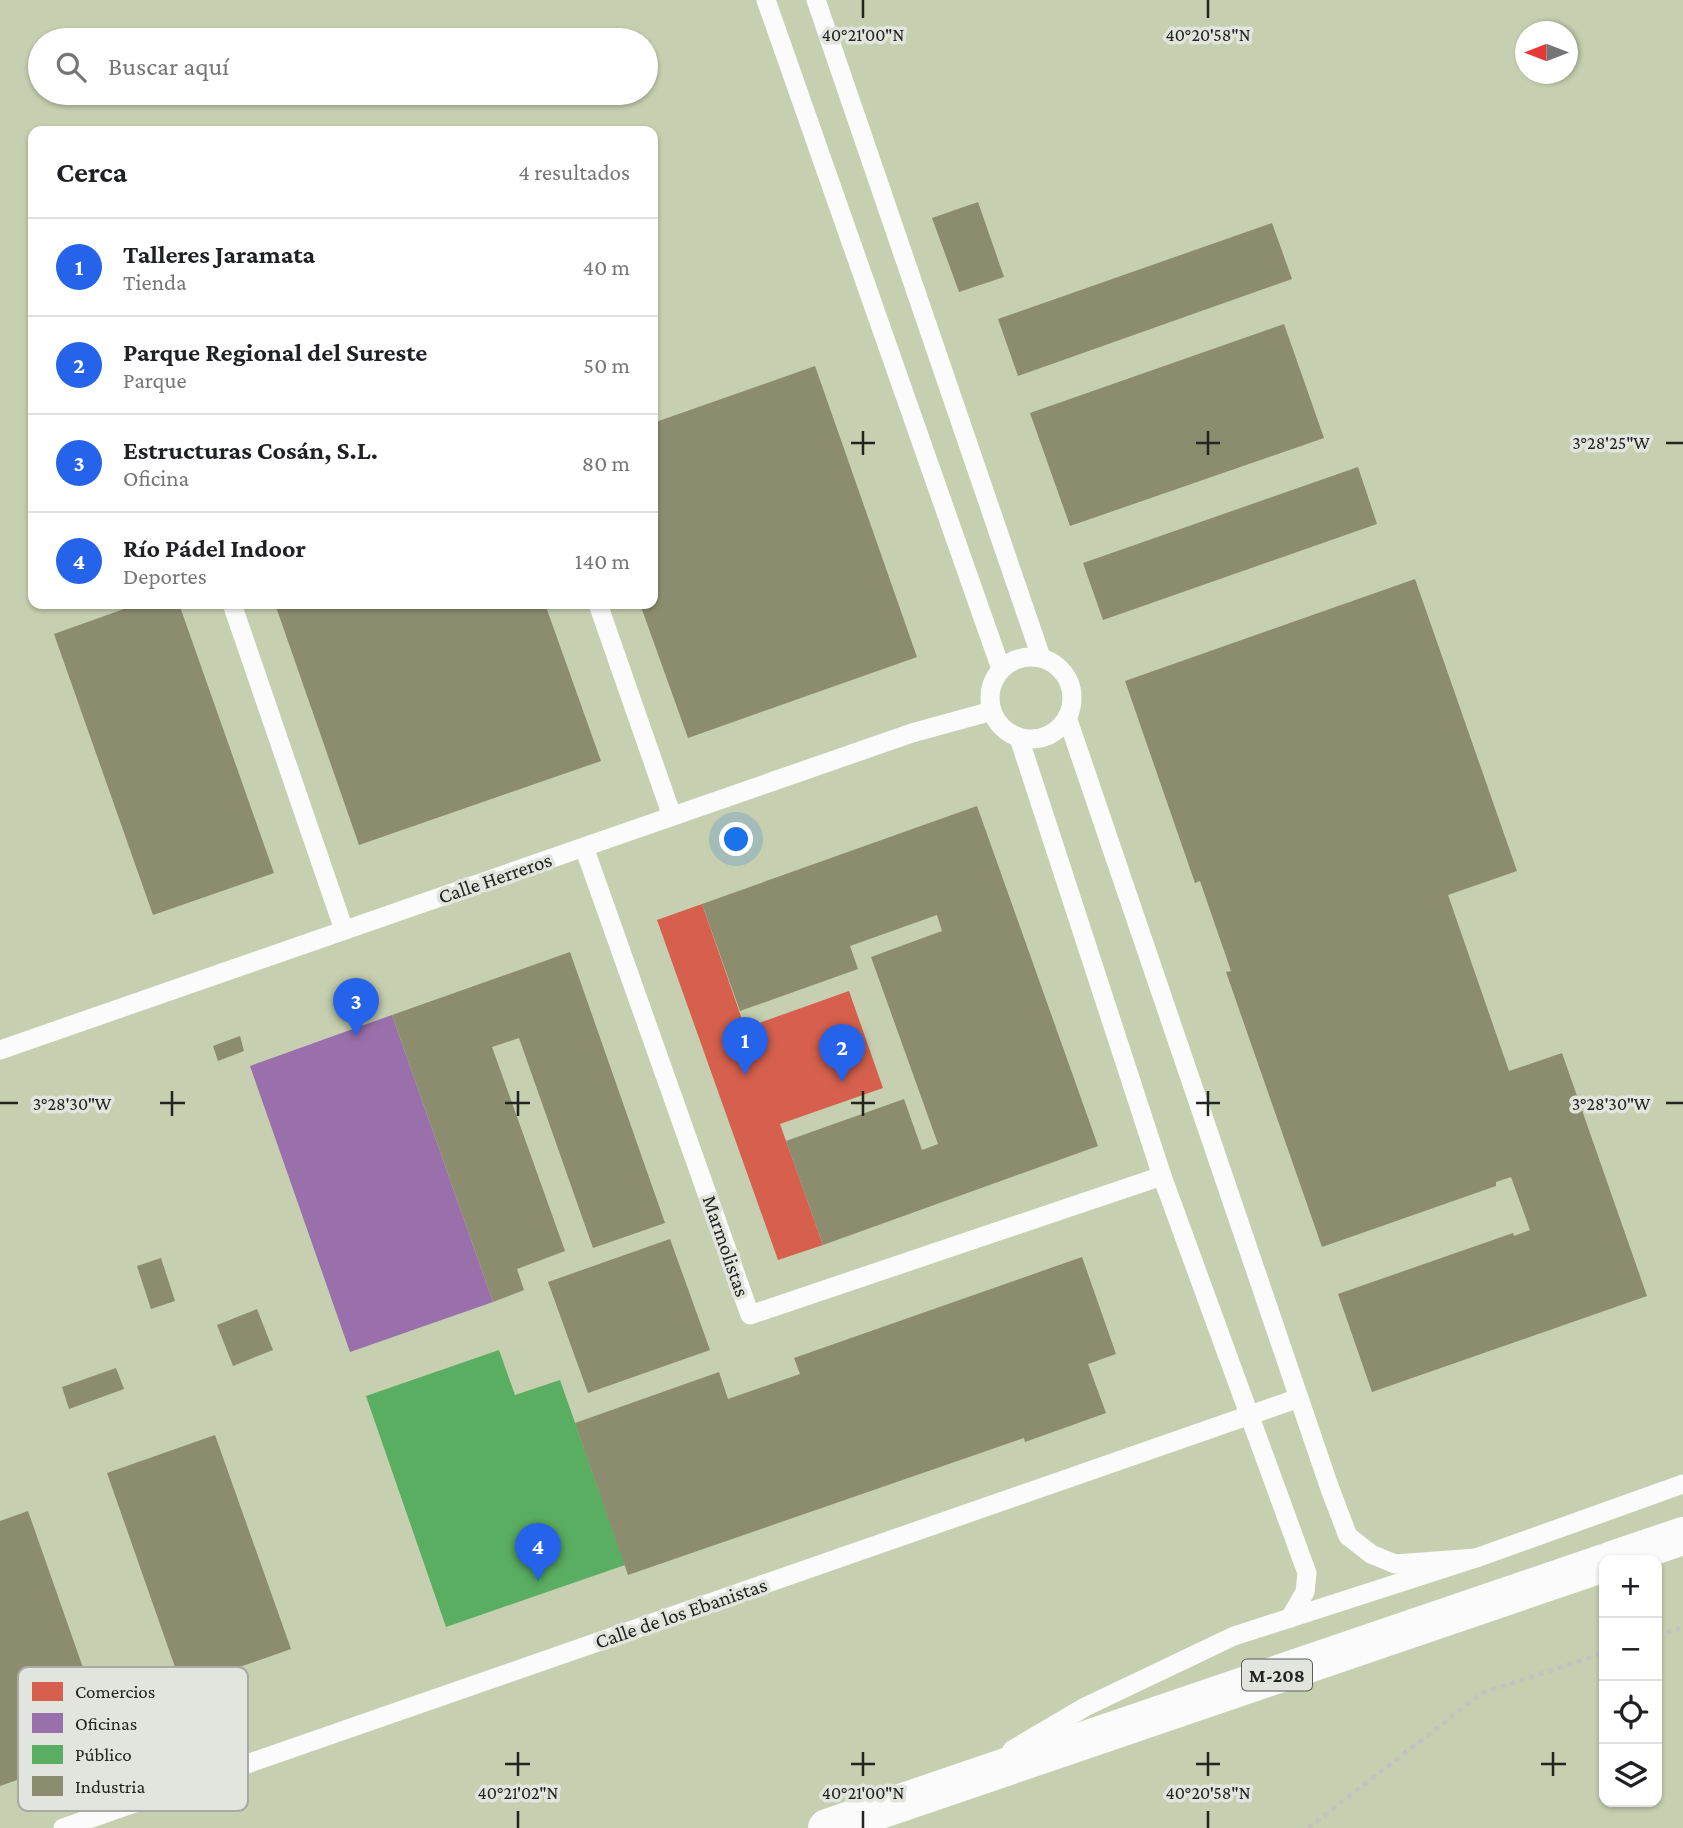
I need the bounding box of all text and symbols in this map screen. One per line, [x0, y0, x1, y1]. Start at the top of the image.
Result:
north arrow [1515, 21, 1578, 84]
text: 40°21'00"N [822, 25, 904, 45]
text: 40°20'58"N [1165, 25, 1251, 45]
search box [28, 28, 658, 105]
icon: search [52, 48, 90, 86]
text: Buscar aquí [108, 52, 229, 81]
text: Cerca [56, 155, 127, 188]
text: 4 resultados [518, 159, 630, 185]
text: Talleres Jaramata [123, 240, 315, 269]
text: 1 [75, 254, 83, 280]
text: 40 m [582, 254, 630, 280]
text: Tienda [123, 269, 187, 295]
text: Parque Regional del Sureste [123, 338, 427, 367]
text: 2 [73, 352, 85, 378]
text: 50 m [583, 352, 630, 378]
text: Parque [123, 367, 187, 393]
text: 3°28'25"W [1572, 433, 1650, 453]
text: Estructuras Cosán, S.L. [123, 436, 378, 465]
text: 3 [73, 450, 85, 476]
text: 80 m [582, 450, 630, 476]
text: Oficina [123, 465, 189, 491]
text: Río Pádel Indoor [123, 534, 306, 563]
text: 4 [73, 548, 85, 574]
text: 140 m [575, 548, 630, 574]
text: Deportes [123, 563, 207, 589]
your location [719, 822, 753, 856]
street label: Calle Herreros [435, 847, 555, 909]
pin: 3 [333, 978, 379, 1036]
pin: 1 [722, 1017, 768, 1075]
pin: 2 [819, 1024, 865, 1082]
text: 3°28'30"W [33, 1094, 112, 1114]
text: 3°28'30"W [1572, 1094, 1651, 1114]
street label: Marmolistas [697, 1192, 755, 1300]
pin: 4 [515, 1523, 561, 1581]
map controls [1599, 1555, 1662, 1807]
button: + [1599, 1555, 1662, 1618]
street label: Calle de los Ebanistas [592, 1572, 770, 1654]
button: − [1599, 1618, 1662, 1681]
road number: M-208 [1242, 1660, 1312, 1690]
legend [18, 1667, 248, 1811]
text: Comercios [75, 1681, 155, 1702]
button: locate [1599, 1681, 1662, 1744]
text: Oficinas [75, 1713, 137, 1734]
text: Público [75, 1744, 132, 1765]
button: layers [1599, 1744, 1662, 1807]
text: Industria [75, 1776, 146, 1797]
text: 40°21'02"N [478, 1783, 559, 1803]
text: 40°21'00"N [822, 1783, 904, 1803]
text: 40°20'58"N [1165, 1783, 1251, 1803]

